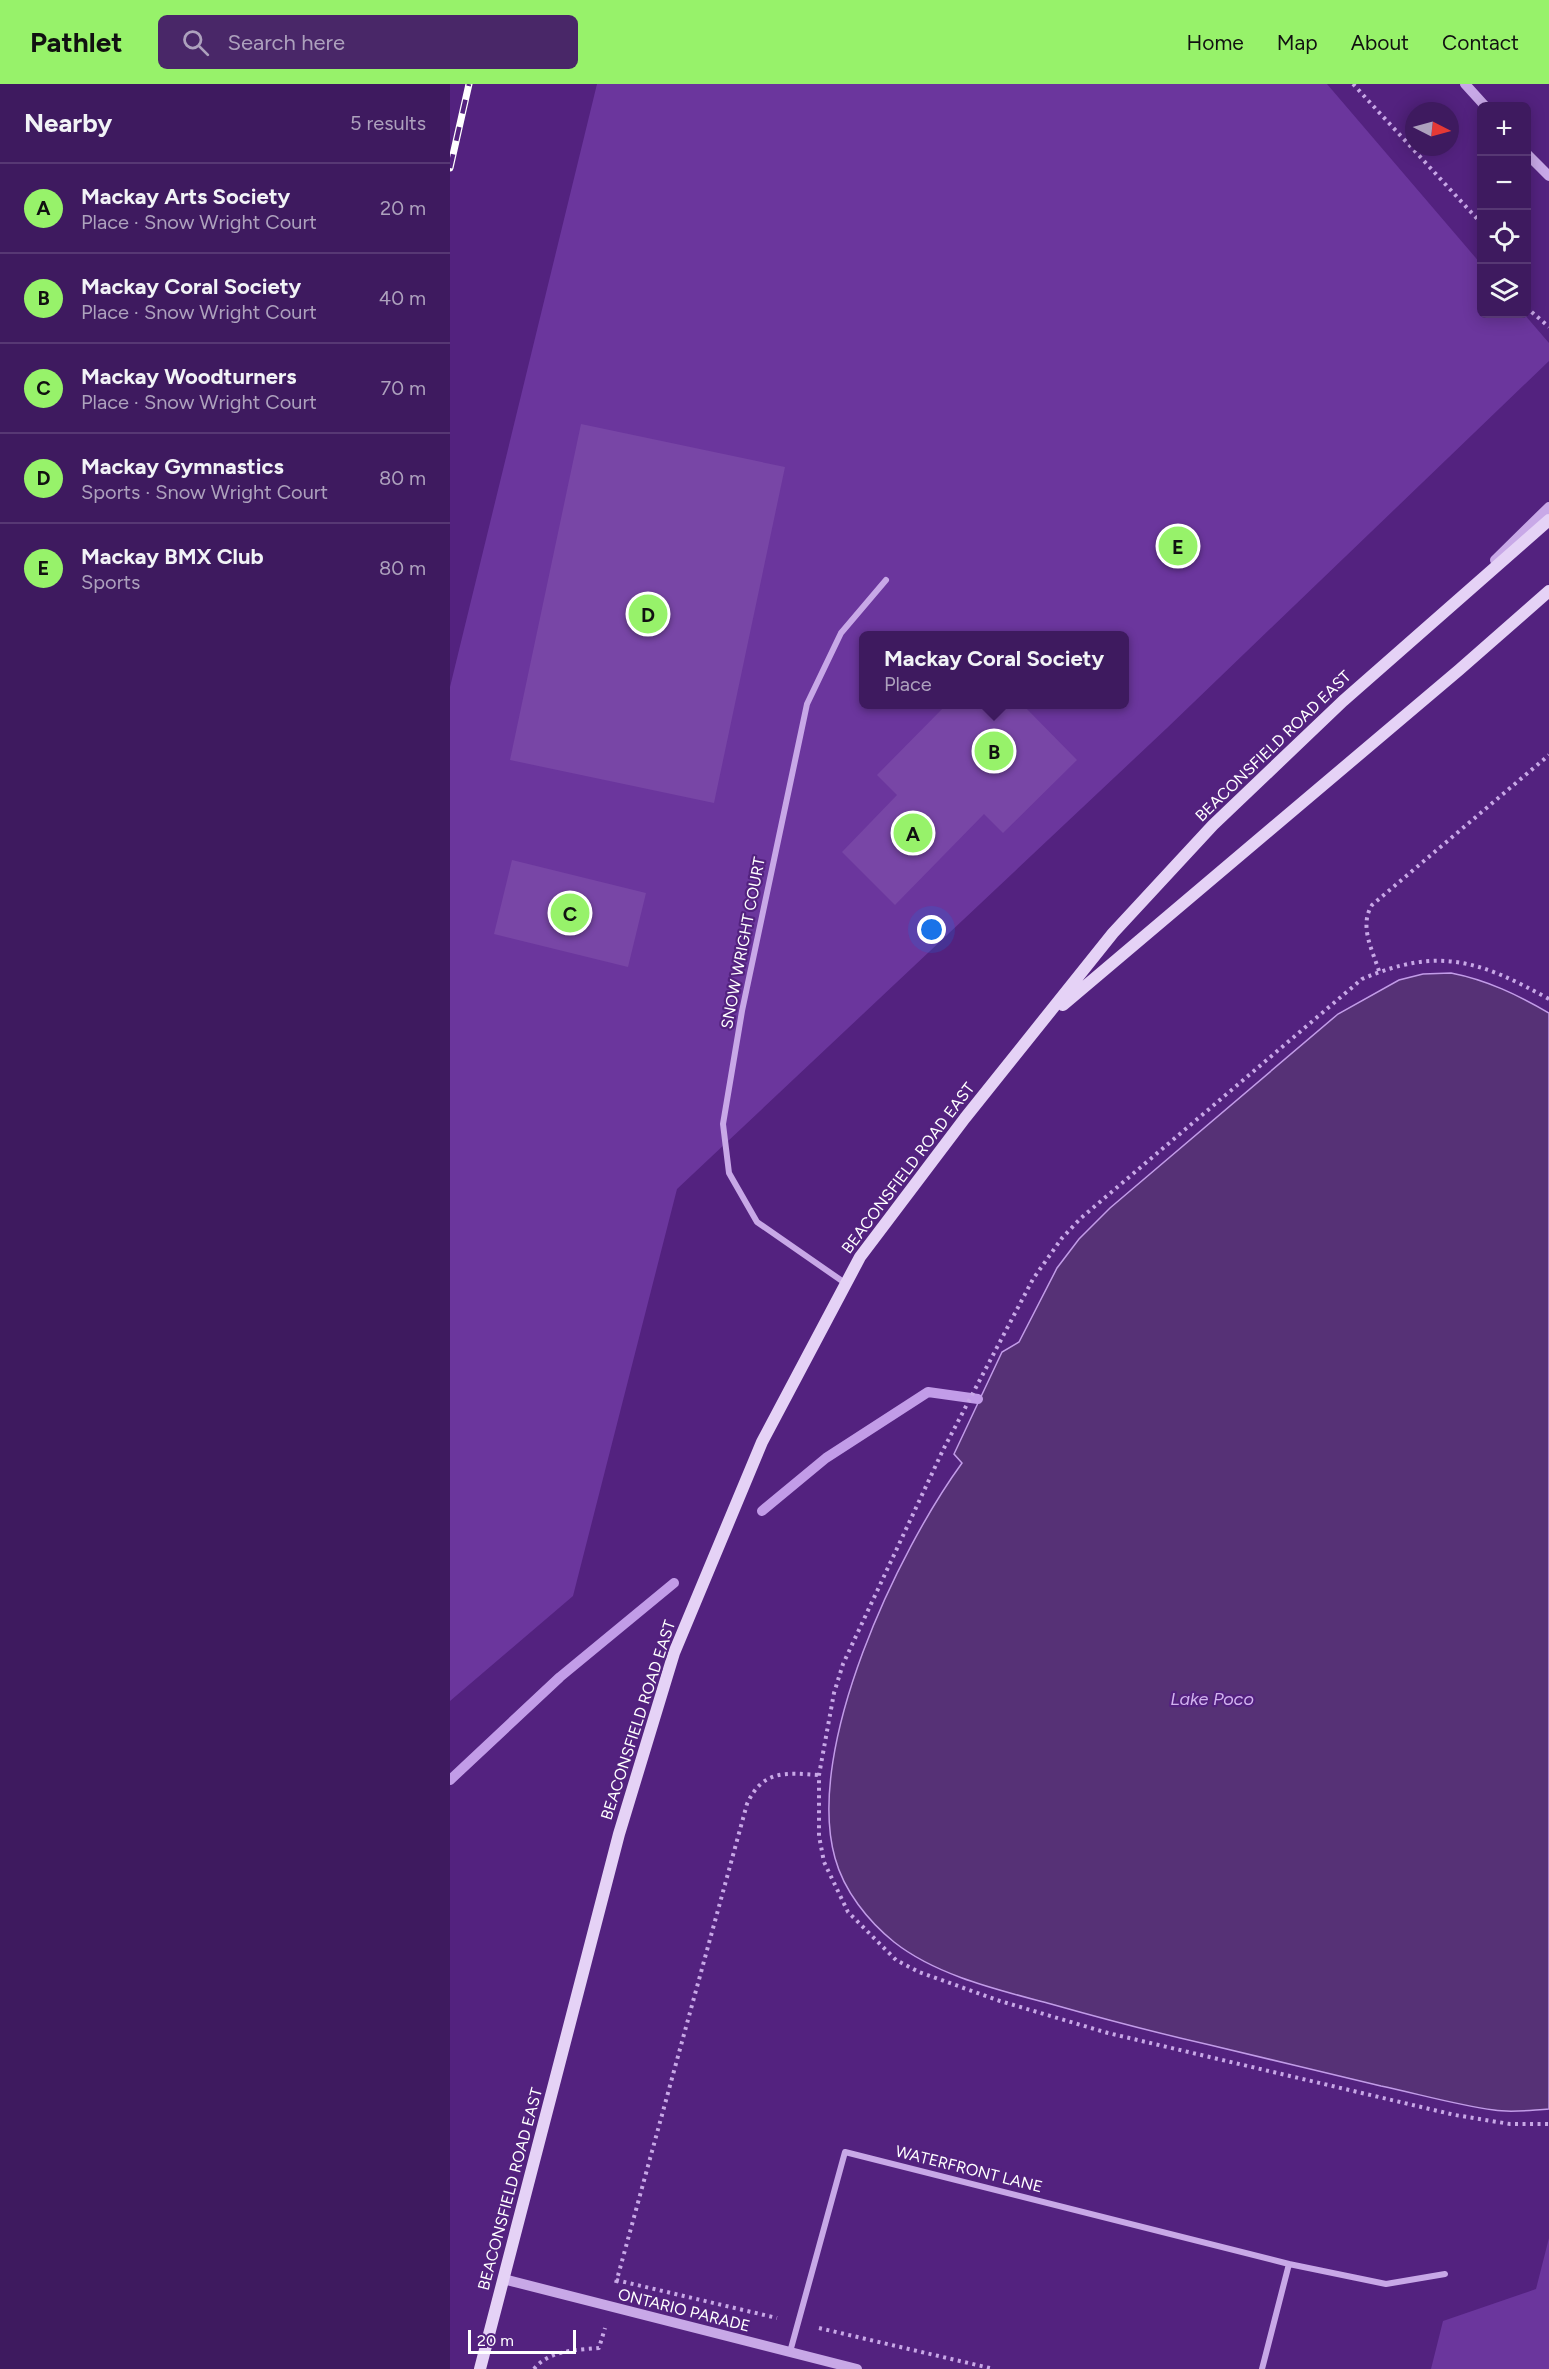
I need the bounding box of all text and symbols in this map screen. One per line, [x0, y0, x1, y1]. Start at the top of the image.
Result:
search box [158, 15, 578, 69]
text: Pathlet [30, 25, 122, 59]
icon: search [179, 26, 212, 59]
text: Search here [227, 29, 345, 56]
text: Home [1187, 30, 1244, 55]
text: Map [1277, 30, 1318, 55]
text: About [1351, 30, 1409, 55]
text: Contact [1442, 30, 1519, 55]
north arrow [1405, 102, 1459, 156]
map controls [1477, 102, 1531, 318]
button: + [1477, 102, 1531, 156]
text: Nearby [24, 107, 112, 139]
text: 5 results [350, 111, 426, 135]
button: − [1477, 156, 1531, 210]
text: Mackay Arts Society [81, 183, 290, 210]
text: A [36, 196, 51, 220]
text: 20 m [380, 196, 426, 220]
text: Place · Snow Wright Court [81, 210, 317, 234]
button: locate [1477, 210, 1531, 264]
button: layers [1477, 264, 1531, 318]
text: Mackay Coral Society [81, 273, 301, 300]
text: B [37, 286, 50, 310]
text: 40 m [379, 286, 426, 310]
text: Place · Snow Wright Court [81, 300, 317, 324]
text: Mackay Woodturners [81, 363, 297, 390]
text: C [36, 376, 51, 400]
text: 70 m [380, 376, 426, 400]
text: Place · Snow Wright Court [81, 390, 317, 414]
text: Mackay Gymnastics [81, 453, 284, 480]
text: D [37, 466, 51, 490]
text: 80 m [379, 466, 426, 490]
text: Sports · Snow Wright Court [81, 480, 328, 504]
pin: E [1158, 524, 1198, 568]
text: Mackay BMX Club [81, 543, 264, 570]
text: E [38, 556, 49, 580]
text: 80 m [379, 556, 426, 580]
text: Sports [81, 570, 140, 594]
pin: D [628, 592, 668, 636]
popup [859, 631, 1129, 709]
text: Mackay Coral Society [884, 645, 1104, 672]
street label: BEACONSFIELD ROAD EAST [1191, 667, 1355, 825]
text: Place [884, 672, 932, 696]
pin: B [974, 728, 1014, 774]
pin: A [894, 810, 932, 855]
street label: SNOW WRIGHT COURT [717, 855, 769, 1030]
pin: C [550, 890, 590, 936]
your location [917, 915, 946, 944]
street label: BEACONSFIELD ROAD EAST [838, 1079, 979, 1257]
street label: BEACONSFIELD ROAD EAST [597, 1618, 679, 1822]
water label: Lake Poco [1170, 1688, 1254, 1710]
street label: BEACONSFIELD ROAD EAST [474, 2086, 546, 2292]
street label: WATERFRONT LANE [893, 2142, 1045, 2196]
street label: ONTARIO PARADE [616, 2284, 752, 2336]
scale bar [468, 2327, 576, 2354]
text: 20 m [477, 2331, 514, 2350]

